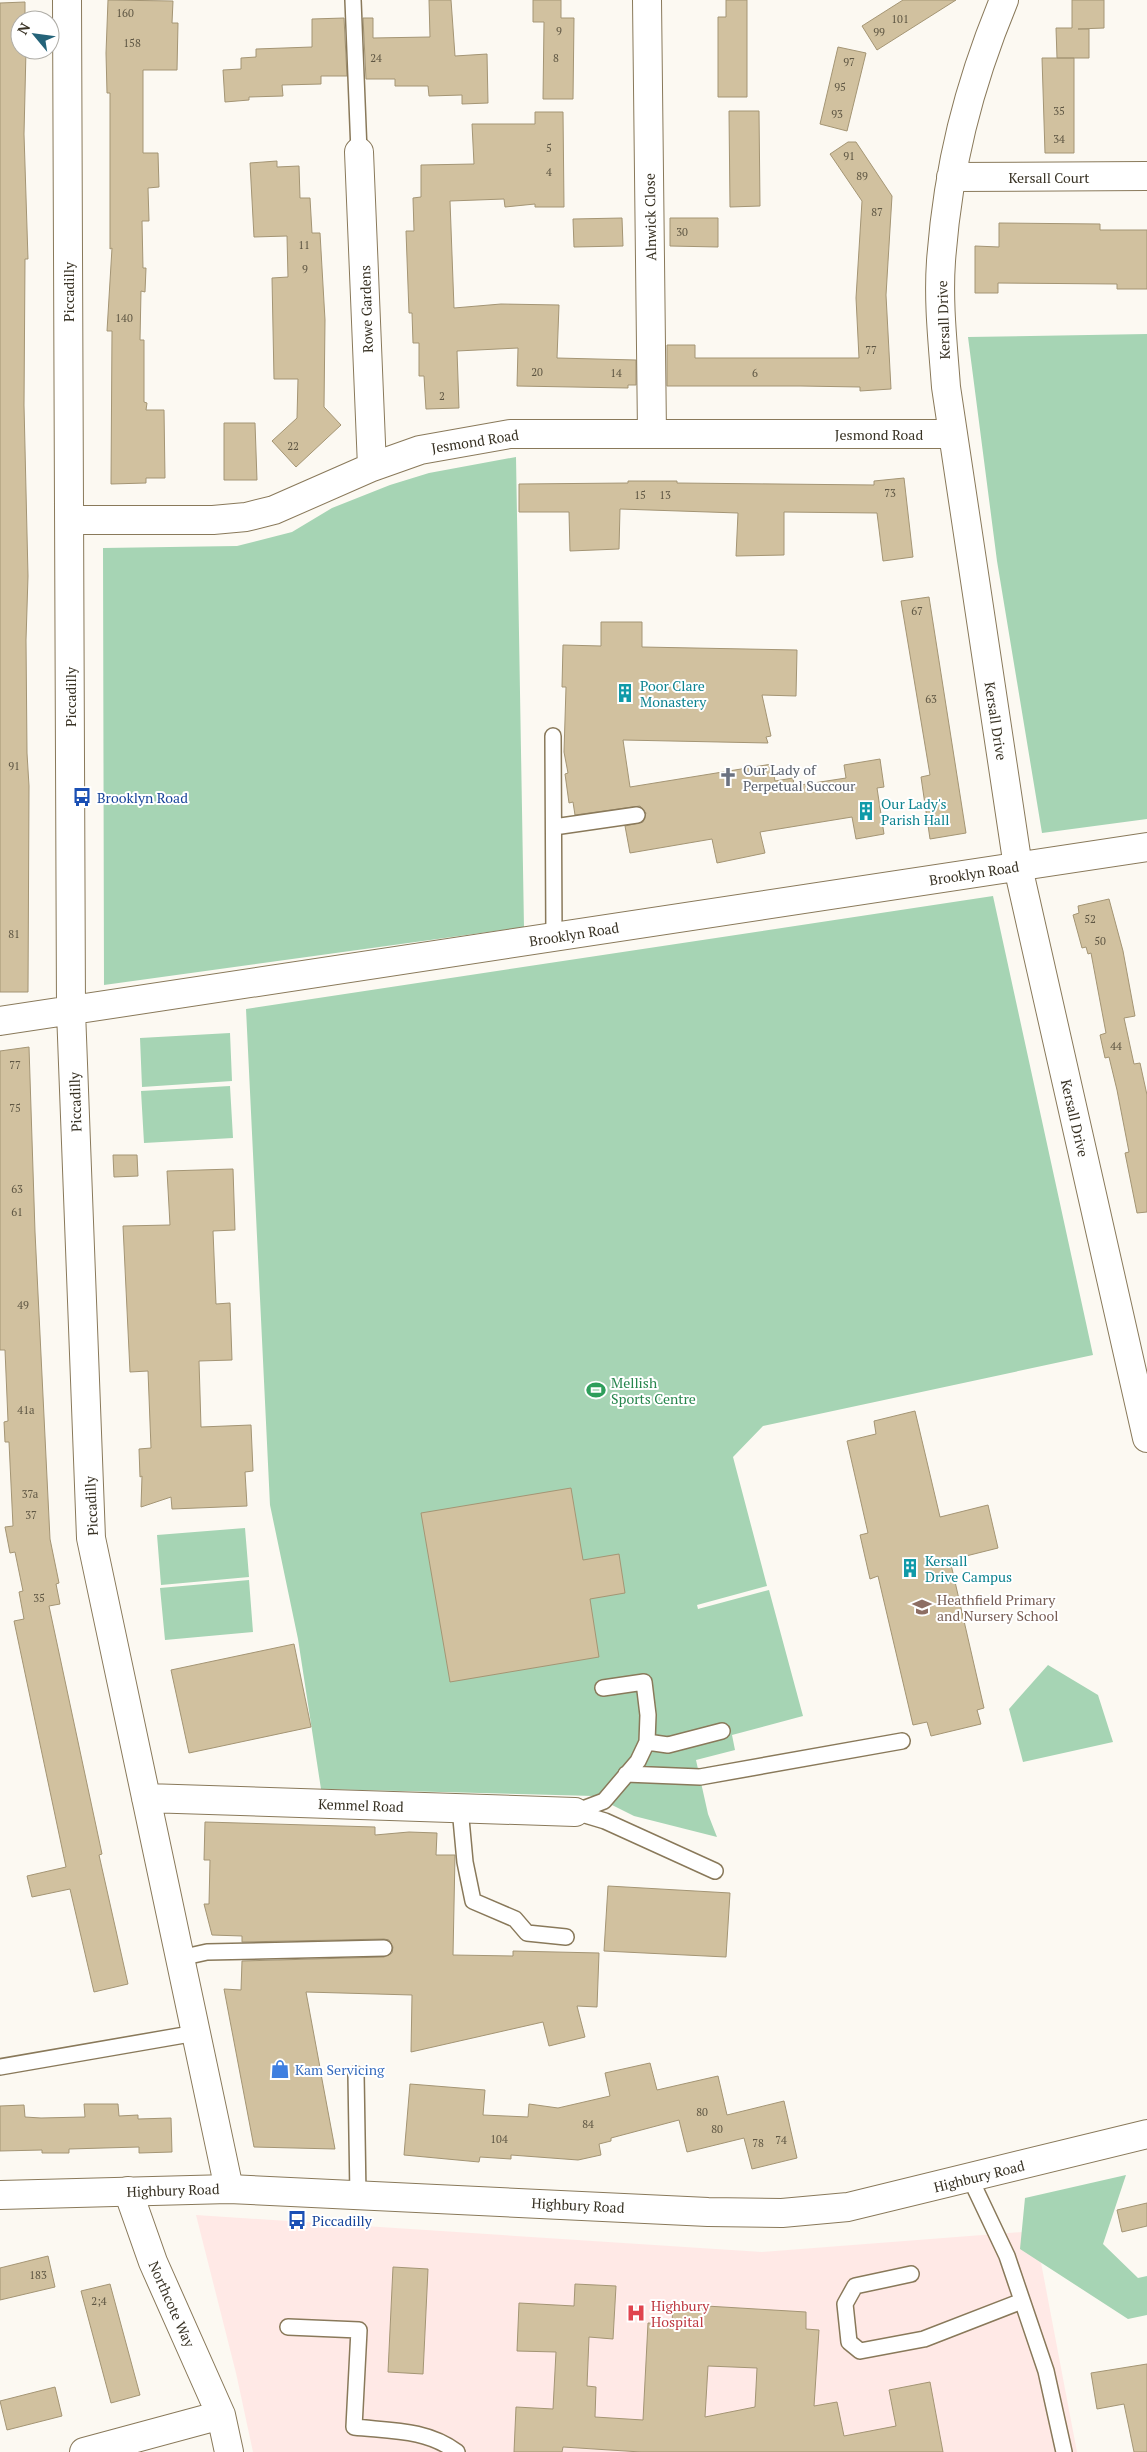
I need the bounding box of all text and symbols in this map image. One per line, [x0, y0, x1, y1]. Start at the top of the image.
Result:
house number: 160 [116, 6, 134, 20]
north arrow [10, 10, 60, 60]
house number: 101 [891, 12, 909, 26]
text: N [12, 19, 34, 38]
house number: 9 [556, 24, 562, 38]
house number: 99 [873, 25, 885, 39]
house number: 158 [123, 36, 141, 50]
house number: 24 [370, 51, 382, 65]
house number: 8 [553, 51, 559, 65]
house number: 97 [843, 55, 855, 69]
house number: 95 [834, 80, 846, 94]
house number: 35 [1053, 104, 1065, 118]
house number: 93 [831, 107, 843, 121]
house number: 34 [1053, 132, 1065, 146]
house number: 5 [546, 141, 552, 155]
house number: 91 [843, 149, 855, 163]
house number: 4 [546, 165, 552, 179]
street label: Kersall Court [1009, 168, 1090, 187]
house number: 89 [856, 169, 868, 183]
street label: Alnwick Close [640, 173, 660, 261]
house number: 87 [871, 205, 883, 219]
house number: 30 [676, 225, 688, 239]
house number: 11 [298, 238, 310, 252]
street label: Piccadilly [59, 261, 78, 322]
house number: 9 [302, 262, 308, 276]
street label: Rowe Gardens [355, 265, 377, 353]
street label: Kersall Drive [932, 280, 954, 360]
house number: 140 [115, 311, 133, 325]
house number: 77 [865, 343, 877, 357]
house number: 20 [531, 365, 543, 379]
house number: 14 [610, 366, 622, 380]
house number: 6 [752, 366, 758, 380]
house number: 2 [439, 389, 445, 403]
street label: Jesmond Road [430, 425, 520, 457]
street label: Jesmond Road [835, 425, 923, 444]
house number: 22 [287, 439, 299, 453]
house number: 73 [884, 486, 896, 500]
house number: 15 [634, 488, 646, 502]
house number: 13 [659, 488, 671, 502]
house number: 67 [911, 604, 923, 618]
street label: Piccadilly [61, 666, 80, 727]
place label: Poor Clare Monastery [640, 676, 707, 711]
street label: Kersall Drive [980, 680, 1012, 762]
building icon: Poor Clare Monastery [614, 682, 636, 704]
house number: 63 [925, 692, 937, 706]
house number: 91 [8, 759, 20, 773]
place label: Our Lady of Perpetual Succour [743, 760, 856, 795]
church icon: Our Lady of Perpetual Succour [717, 766, 739, 788]
bus stop icon: Brooklyn Road [71, 786, 93, 808]
place label: Brooklyn Road [97, 788, 188, 807]
place label: Our Lady's Parish Hall [881, 794, 949, 829]
building icon: Our Lady's Parish Hall [855, 800, 877, 822]
street label: Brooklyn Road [928, 856, 1021, 889]
house number: 52 [1084, 912, 1096, 926]
street label: Brooklyn Road [528, 917, 621, 950]
house number: 81 [8, 927, 20, 941]
house number: 50 [1094, 934, 1106, 948]
house number: 44 [1110, 1039, 1122, 1053]
house number: 77 [9, 1058, 21, 1072]
street label: Piccadilly [64, 1071, 86, 1132]
street label: Kersall Drive [1057, 1077, 1093, 1159]
house number: 75 [9, 1101, 21, 1115]
house number: 63 [11, 1182, 23, 1196]
house number: 61 [11, 1205, 23, 1219]
house number: 49 [17, 1298, 29, 1312]
place label: Mellish Sports Centre [611, 1373, 696, 1408]
sports icon: Mellish Sports Centre [585, 1379, 607, 1401]
house number: 41a [17, 1403, 35, 1417]
street label: Piccadilly [80, 1475, 102, 1536]
house number: 37a [22, 1487, 39, 1501]
house number: 37 [25, 1508, 37, 1522]
place label: Kersall Drive Campus [925, 1551, 1012, 1586]
building icon: Kersall Drive Campus [899, 1557, 921, 1579]
place label: Heathfield Primary and Nursery School [937, 1590, 1058, 1625]
house number: 35 [33, 1591, 45, 1605]
school or university icon: Heathfield Primary and Nursery School [911, 1596, 933, 1618]
street label: Kemmel Road [318, 1794, 404, 1816]
shop icon: Kam Servicing [269, 2058, 291, 2080]
place label: Kam Servicing [295, 2060, 385, 2079]
house number: 80 [696, 2105, 708, 2119]
house number: 84 [582, 2117, 594, 2131]
house number: 80 [711, 2122, 723, 2136]
house number: 104 [490, 2132, 508, 2146]
house number: 74 [775, 2133, 787, 2147]
house number: 78 [752, 2136, 764, 2150]
street label: Highbury Road [932, 2155, 1027, 2196]
street label: Highbury Road [126, 2179, 220, 2201]
street label: Highbury Road [531, 2193, 625, 2217]
bus stop icon: Piccadilly [286, 2209, 308, 2231]
place label: Piccadilly [312, 2211, 373, 2230]
street label: Northcote Way [144, 2258, 200, 2351]
house number: 183 [29, 2268, 47, 2282]
house number: 2;4 [91, 2294, 107, 2308]
place label: Highbury Hospital [651, 2296, 710, 2331]
hospital icon: Highbury Hospital [625, 2302, 647, 2324]

